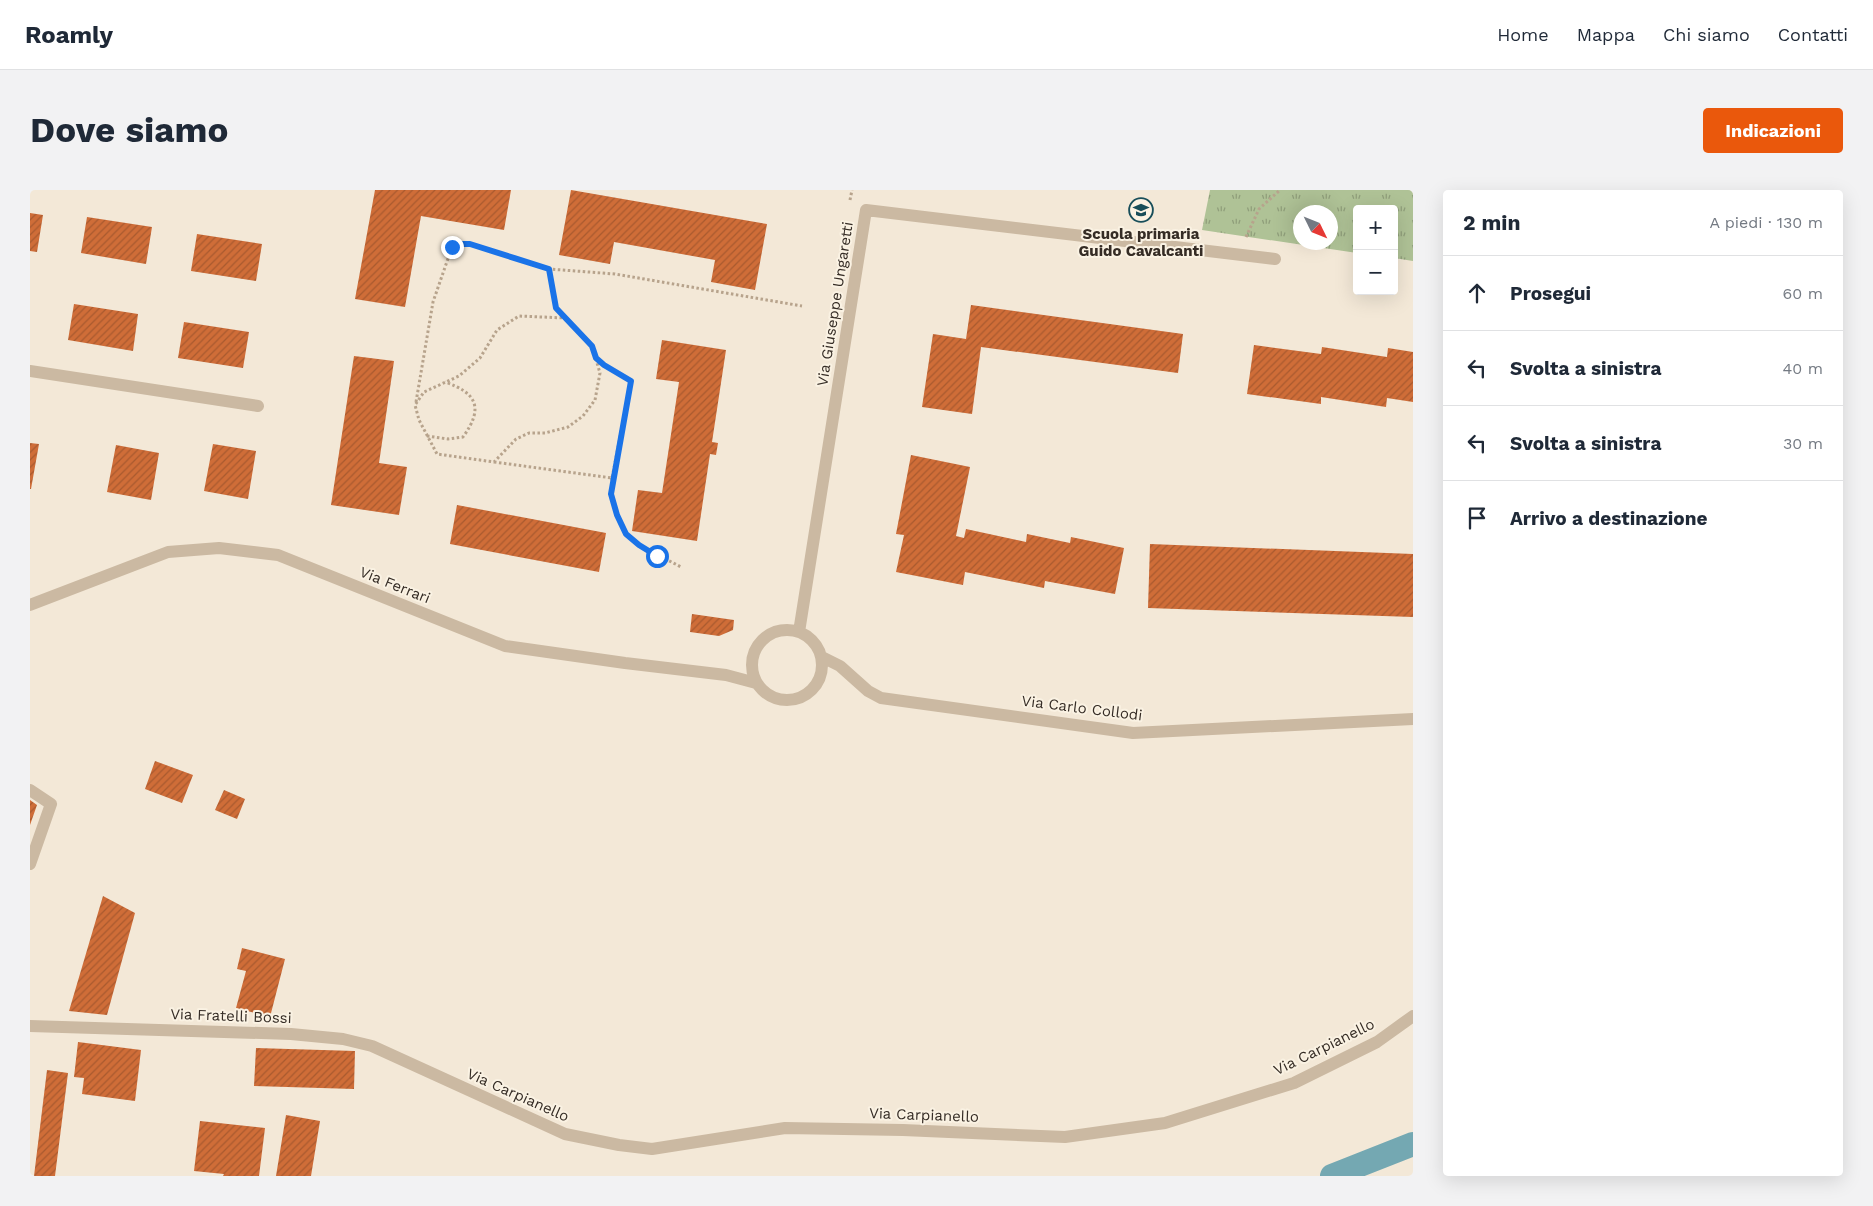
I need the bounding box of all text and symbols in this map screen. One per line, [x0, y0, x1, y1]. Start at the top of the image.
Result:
text: Roamly [25, 21, 113, 49]
text: Home [1497, 24, 1549, 45]
text: Mappa [1577, 24, 1635, 45]
text: Chi siamo [1663, 24, 1750, 45]
text: Contatti [1778, 24, 1848, 45]
button: Indicazioni [1703, 108, 1843, 153]
text: Dove siamo [30, 109, 228, 151]
school or university icon: Scuola primaria Guido Cavalcanti [1128, 197, 1154, 223]
north arrow [1293, 205, 1338, 250]
map controls [1353, 205, 1398, 295]
button: + [1353, 205, 1398, 250]
text: 2 min [1463, 210, 1520, 235]
text: A piedi · 130 m [1709, 213, 1823, 232]
street label: Via Giuseppe Ungaretti [813, 220, 857, 388]
place label: Scuola primaria Guido Cavalcanti [1079, 225, 1203, 260]
route end [441, 236, 464, 259]
button: − [1353, 250, 1398, 295]
icon: ahead [1463, 279, 1491, 307]
text: Prosegui [1510, 282, 1591, 305]
text: 60 m [1783, 284, 1823, 303]
icon: left [1463, 354, 1491, 382]
text: Svolta a sinistra [1510, 357, 1661, 380]
text: 40 m [1783, 359, 1823, 378]
icon: left [1463, 429, 1491, 457]
text: Svolta a sinistra [1510, 432, 1661, 455]
text: 30 m [1783, 434, 1823, 453]
icon: arrive [1463, 504, 1491, 532]
text: Arrivo a destinazione [1510, 507, 1707, 530]
route start [646, 545, 669, 568]
street label: Via Ferrari [357, 563, 433, 607]
street label: Via Carlo Collodi [1021, 692, 1143, 724]
street label: Via Fratelli Bossi [170, 1005, 292, 1027]
street label: Via Carpianello [1271, 1015, 1377, 1079]
street label: Via Carpianello [464, 1064, 572, 1126]
street label: Via Carpianello [869, 1104, 979, 1126]

